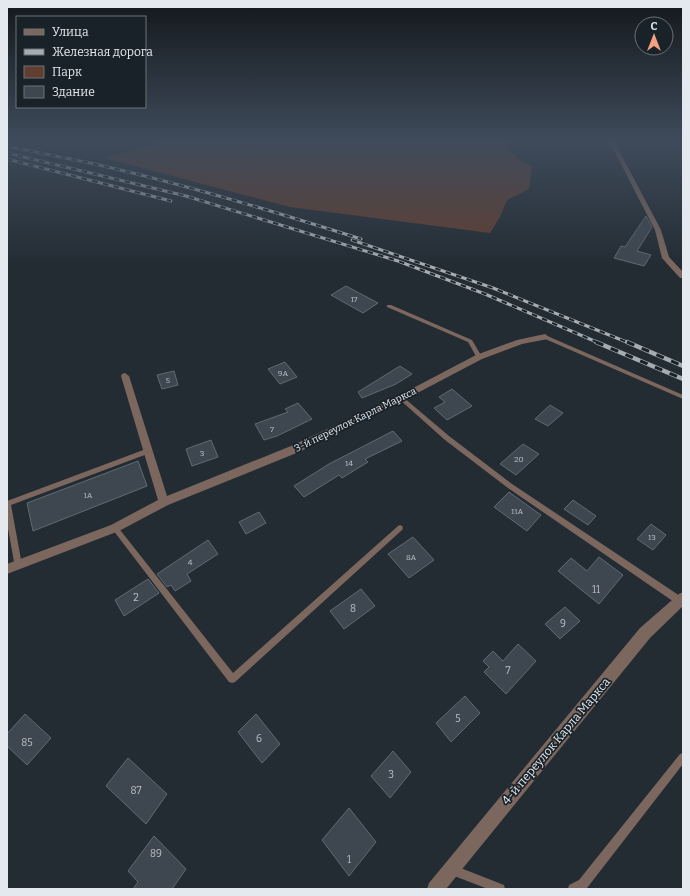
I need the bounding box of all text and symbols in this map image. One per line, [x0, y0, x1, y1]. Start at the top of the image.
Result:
legend [16, 16, 146, 108]
north arrow [634, 16, 674, 56]
text: С [651, 20, 658, 33]
text: Улица [52, 25, 89, 39]
text: Железная дорога [52, 45, 153, 59]
text: Парк [52, 65, 82, 79]
text: Здание [52, 85, 95, 99]
house number: 17 [350, 295, 358, 304]
house number: 9А [278, 369, 289, 378]
house number: 5 [166, 376, 170, 385]
street label: 3-й переулок Карла Маркса [293, 385, 419, 455]
house number: 7 [270, 425, 274, 434]
house number: 3 [200, 449, 205, 458]
house number: 20 [514, 455, 524, 464]
house number: 14 [345, 459, 353, 468]
house number: 1А [84, 491, 93, 500]
house number: 11А [511, 507, 523, 516]
house number: 13 [648, 533, 656, 542]
house number: 8А [406, 553, 416, 562]
house number: 4 [188, 558, 193, 567]
house number: 11 [592, 584, 600, 596]
house number: 2 [133, 592, 139, 604]
house number: 8 [350, 603, 356, 615]
house number: 9 [560, 618, 566, 630]
house number: 7 [505, 665, 511, 677]
street label: 4-й переулок Карла Маркса [499, 674, 613, 807]
house number: 5 [455, 713, 461, 725]
house number: 6 [256, 733, 262, 745]
house number: 85 [21, 737, 33, 749]
house number: 3 [388, 769, 394, 781]
house number: 87 [130, 785, 142, 797]
house number: 89 [150, 848, 162, 860]
house number: 1 [347, 854, 351, 866]

